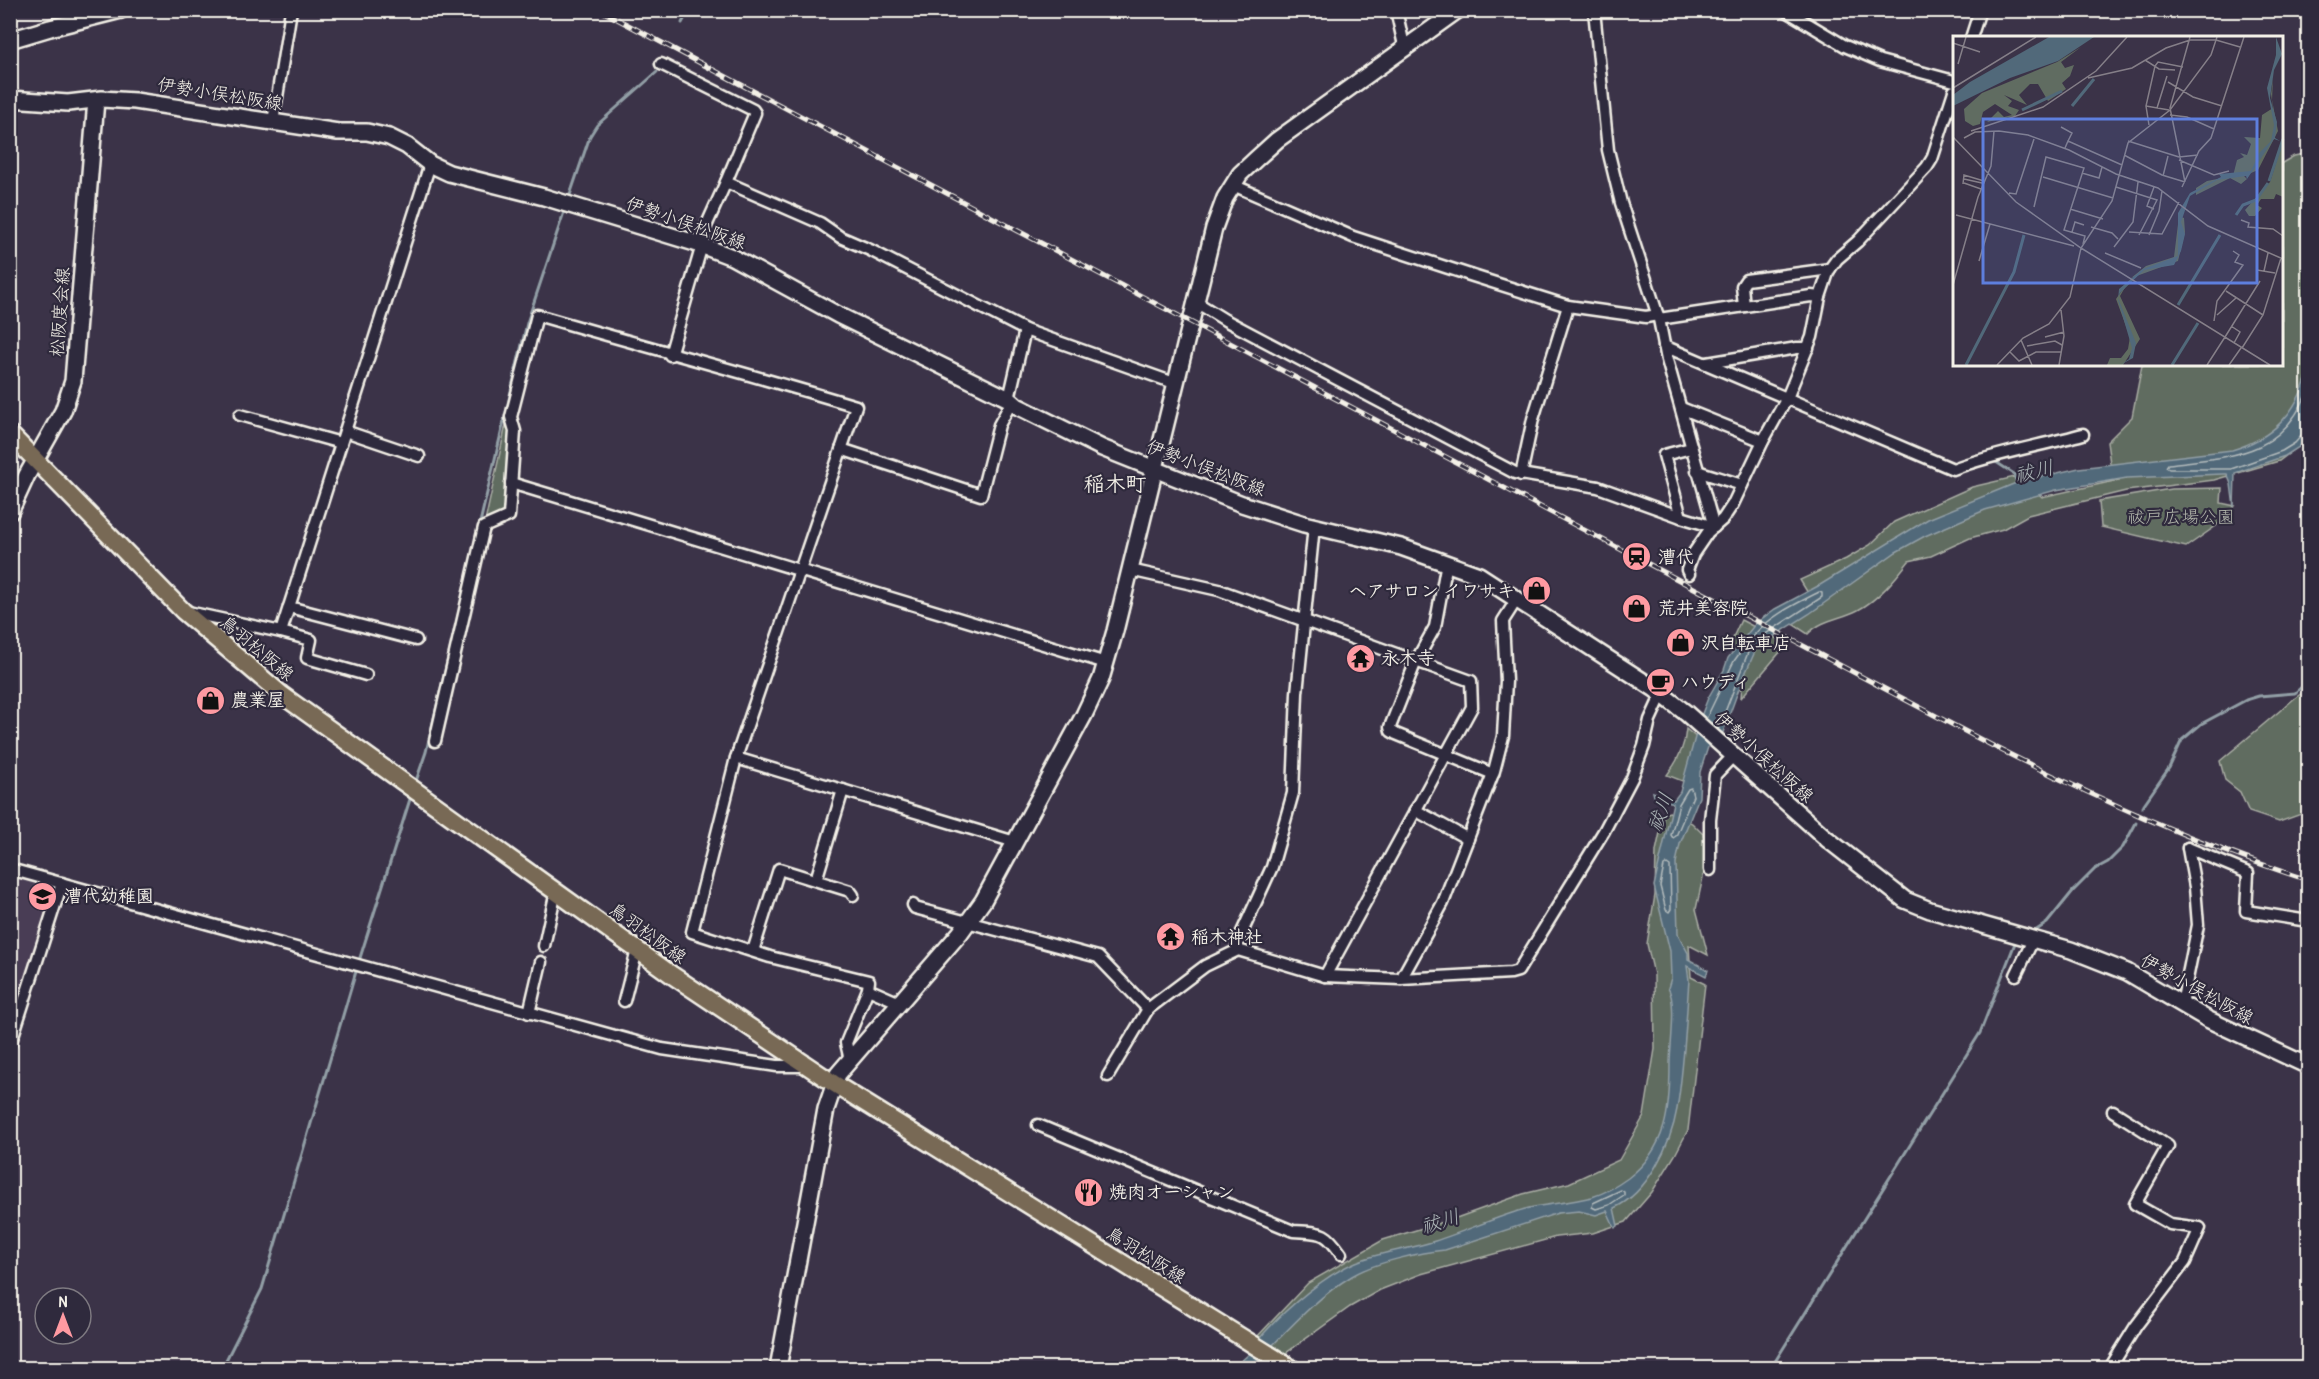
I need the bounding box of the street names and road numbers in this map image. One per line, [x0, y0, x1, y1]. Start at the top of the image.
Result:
street label: 伊勢小俣松阪線 [156, 71, 284, 116]
street label: 伊勢小俣松阪線 [623, 190, 750, 255]
street label: 松阪度会線 [44, 266, 75, 358]
street label: 伊勢小俣松阪線 [1143, 433, 1269, 502]
street label: 鳥羽松阪線 [215, 609, 300, 686]
street label: 伊勢小俣松阪線 [1709, 705, 1820, 808]
street label: 鳥羽松阪線 [605, 896, 692, 969]
street label: 伊勢小俣松阪線 [2136, 947, 2258, 1030]
street label: 鳥羽松阪線 [1101, 1220, 1191, 1289]

